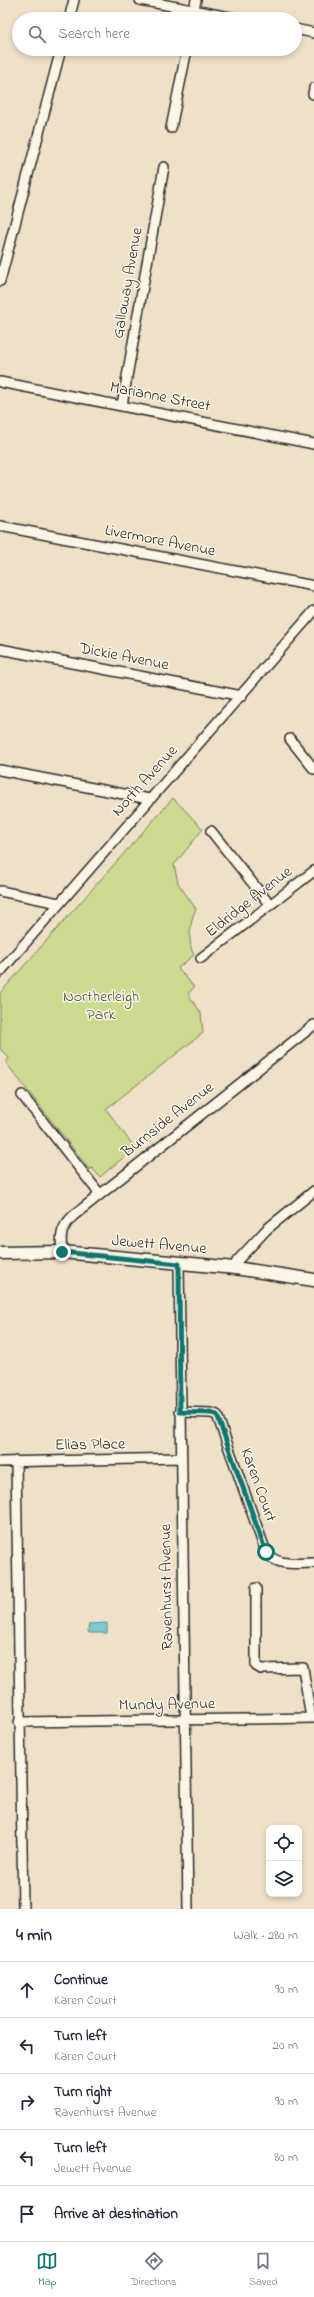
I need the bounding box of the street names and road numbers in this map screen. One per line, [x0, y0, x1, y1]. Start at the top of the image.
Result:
street label: Galloway Avenue [106, 225, 150, 340]
street label: Marianne Street [108, 375, 213, 419]
street label: Livermore Avenue [103, 519, 218, 564]
street label: Dickie Avenue [76, 636, 172, 678]
street label: North Avenue [106, 739, 184, 822]
street label: Eldridge Avenue [200, 860, 298, 944]
street label: Burnside Avenue [116, 1076, 220, 1164]
street label: Jewett Avenue [111, 1229, 208, 1261]
street label: Elias Place [55, 1432, 126, 1458]
street label: Karen Court [234, 1445, 283, 1526]
street label: Ravenhurst Avenue [154, 1523, 180, 1650]
street label: Mundy Avenue [119, 1692, 216, 1718]

